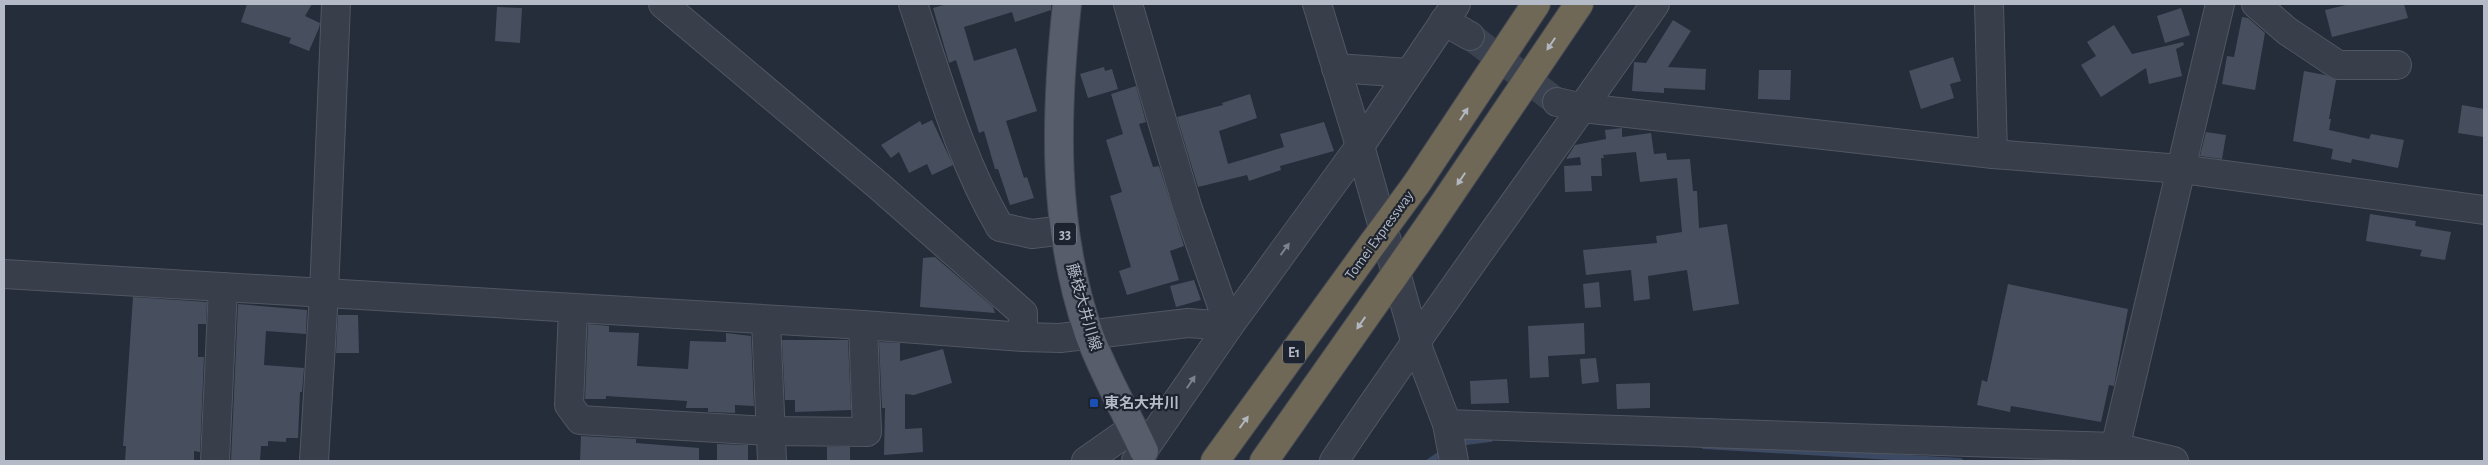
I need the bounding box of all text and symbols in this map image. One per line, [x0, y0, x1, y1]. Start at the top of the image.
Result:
one-way arrow [1546, 37, 1556, 51]
one-way arrow [1459, 107, 1468, 120]
one-way arrow [1456, 172, 1466, 186]
street label: Tomei Expressway [1342, 188, 1417, 282]
road number: 33 [1054, 222, 1076, 245]
one-way arrow [1280, 242, 1290, 256]
street label: 藤枝大井川線 [1064, 261, 1105, 352]
one-way arrow [1356, 316, 1366, 330]
road number: E1 [1283, 341, 1305, 364]
one-way arrow [1186, 375, 1196, 388]
place label: 東名大井川 [1104, 394, 1179, 411]
marker: 東名大井川 [1088, 397, 1100, 409]
one-way arrow [1239, 415, 1249, 429]

